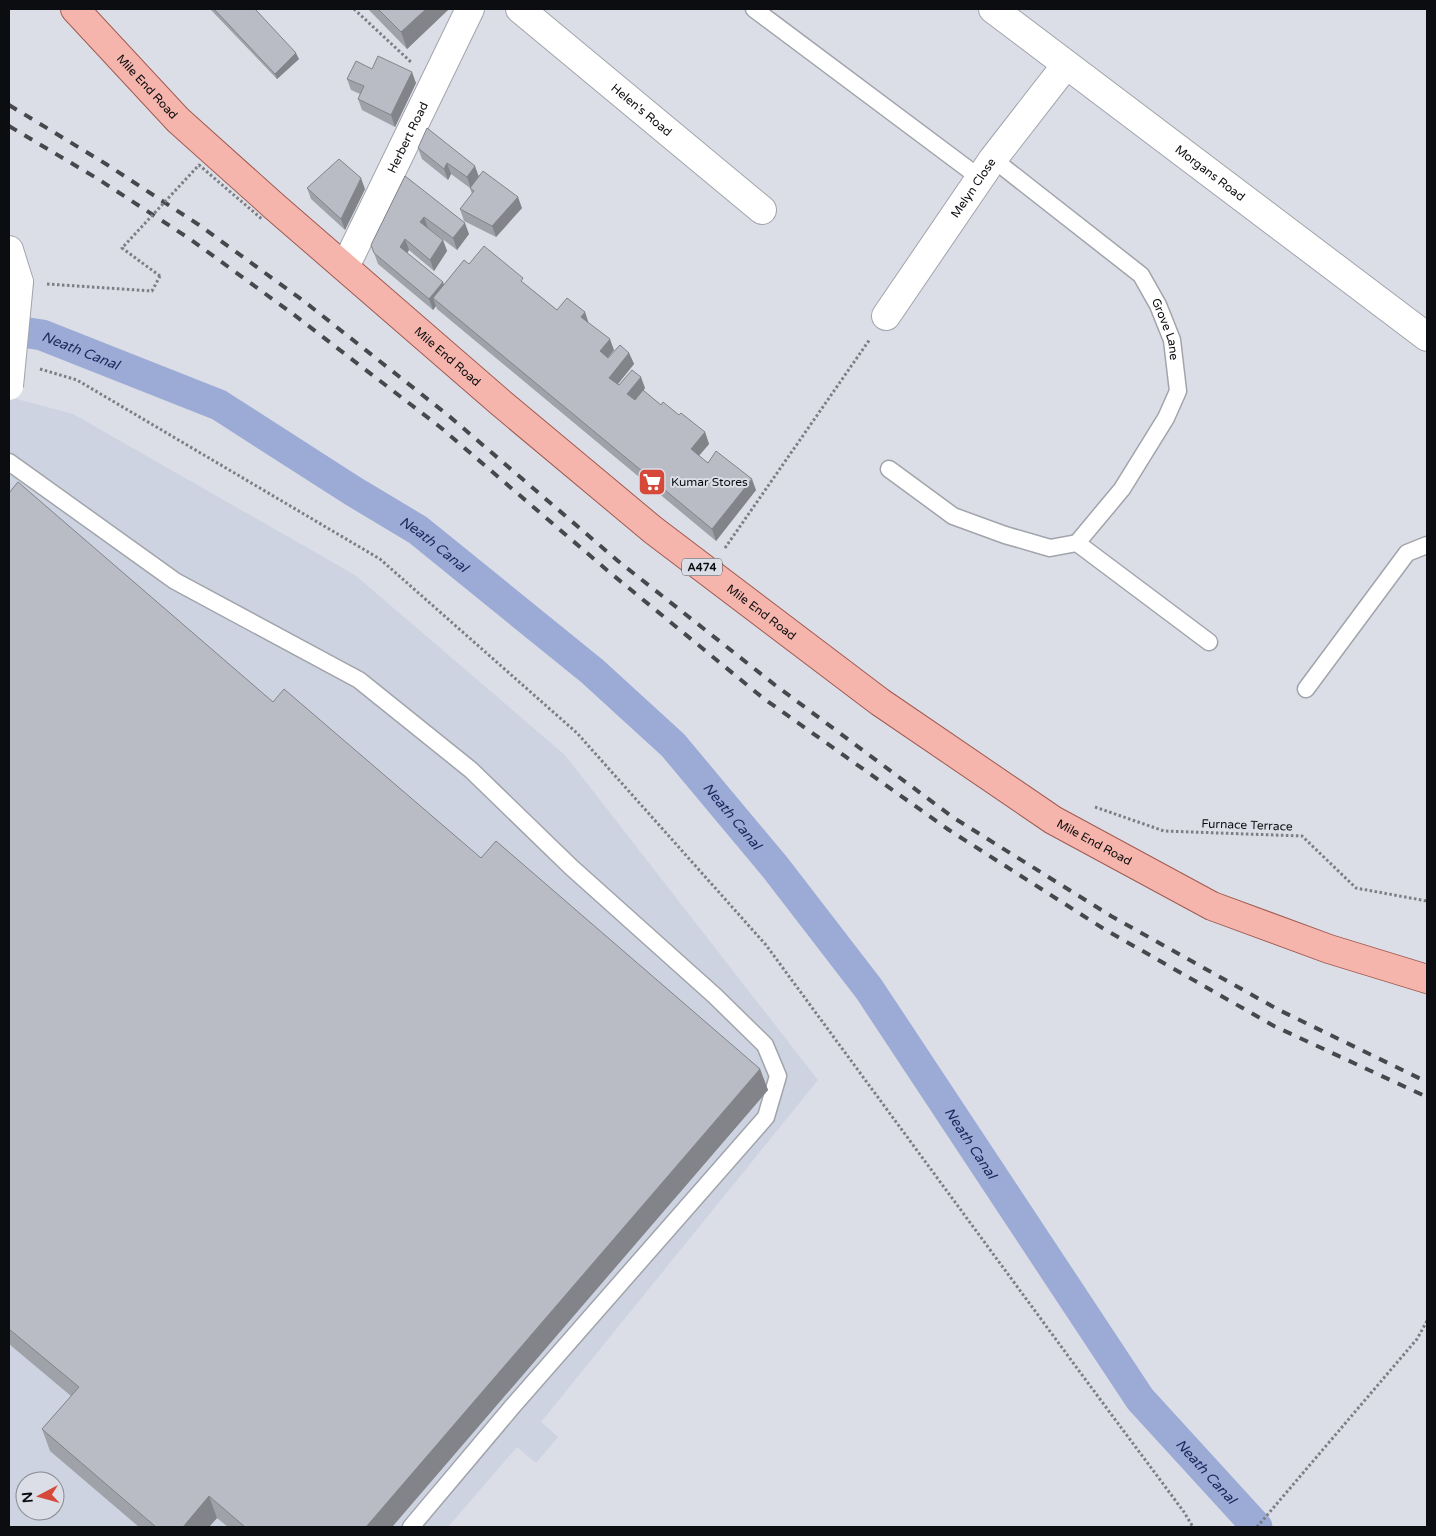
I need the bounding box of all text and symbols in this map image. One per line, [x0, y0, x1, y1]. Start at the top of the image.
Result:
street label: Mile End Road [114, 51, 181, 122]
street label: Helen's Road [608, 81, 675, 139]
street label: Herbert Road [385, 100, 431, 175]
street label: Morgans Road [1172, 142, 1248, 204]
street label: Melyn Close [948, 155, 999, 221]
street label: Grove Lane [1149, 296, 1181, 361]
street label: Mile End Road [411, 324, 483, 389]
water label: Neath Canal [39, 328, 123, 374]
supermarket icon: Kumar Stores [637, 467, 667, 497]
place label: Kumar Stores [671, 475, 748, 489]
water label: Neath Canal [397, 513, 472, 577]
road number: A474 [682, 558, 722, 576]
street label: Mile End Road [724, 581, 799, 643]
water label: Neath Canal [699, 780, 766, 854]
street label: Mile End Road [1054, 816, 1134, 868]
street label: Furnace Terrace [1201, 816, 1293, 834]
water label: Neath Canal [941, 1104, 1001, 1183]
water label: Neath Canal [1172, 1436, 1241, 1509]
north arrow [15, 1471, 65, 1521]
text: N [19, 1491, 37, 1504]

